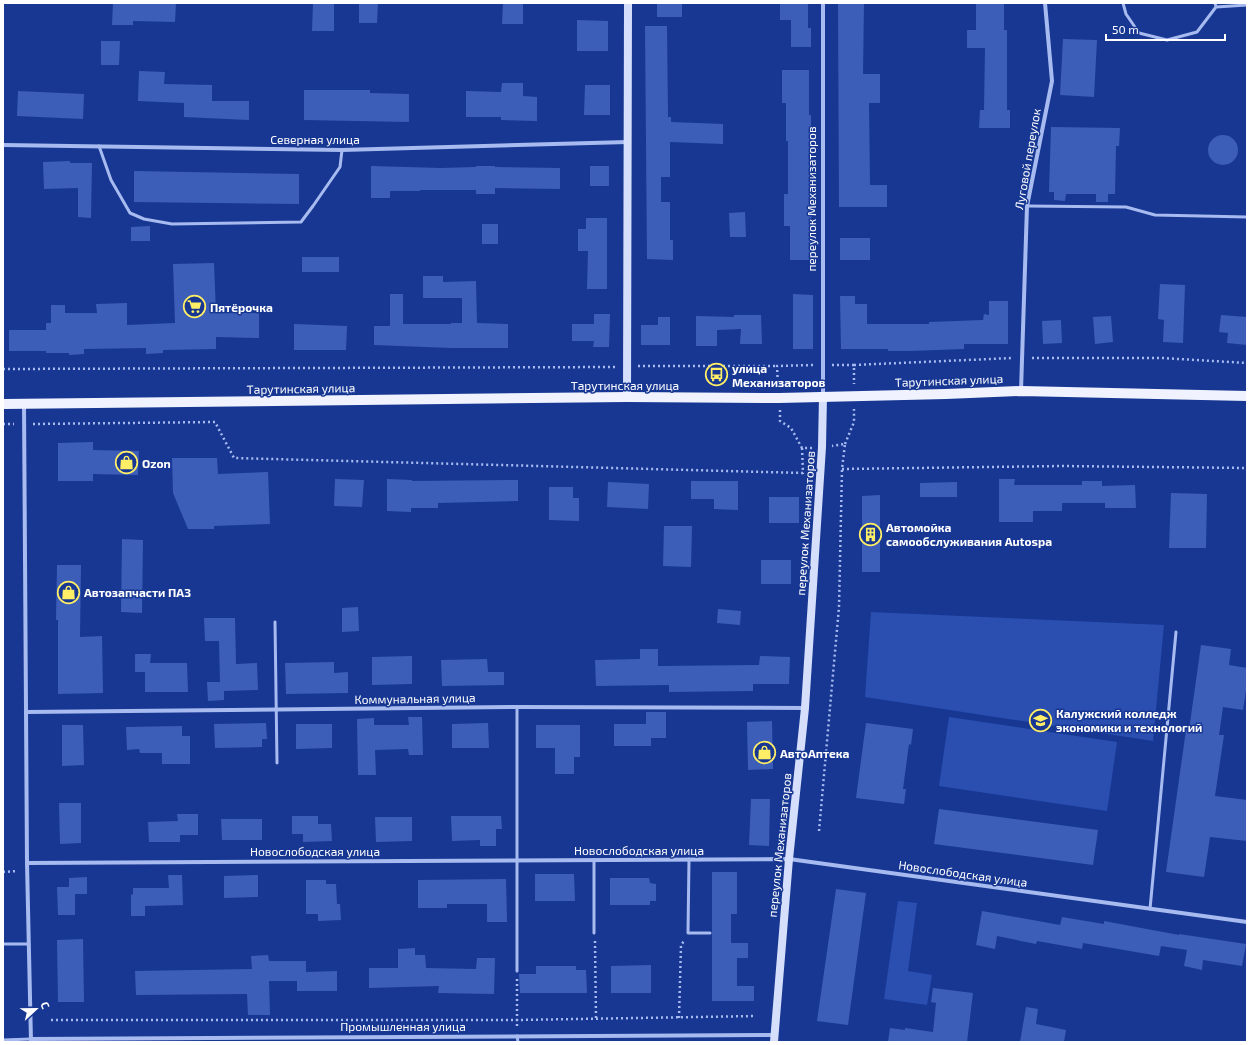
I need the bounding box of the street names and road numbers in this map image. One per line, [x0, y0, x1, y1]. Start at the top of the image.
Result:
street label: Луговой переулок [1011, 107, 1044, 211]
street label: переулок Механизаторов [804, 126, 819, 272]
street label: Северная улица [270, 132, 360, 147]
street label: Тарутинская улица [895, 371, 1003, 390]
street label: Тарутинская улица [571, 378, 679, 393]
street label: Тарутинская улица [247, 380, 355, 397]
street label: переулок Механизаторов [793, 450, 818, 596]
street label: Коммунальная улица [354, 690, 476, 707]
street label: переулок Механизаторов [764, 772, 795, 918]
street label: Новослободская улица [574, 843, 704, 858]
street label: Новослободская улица [250, 844, 380, 859]
street label: Новослободская улица [897, 857, 1028, 890]
street label: Промышленная улица [340, 1019, 466, 1034]

